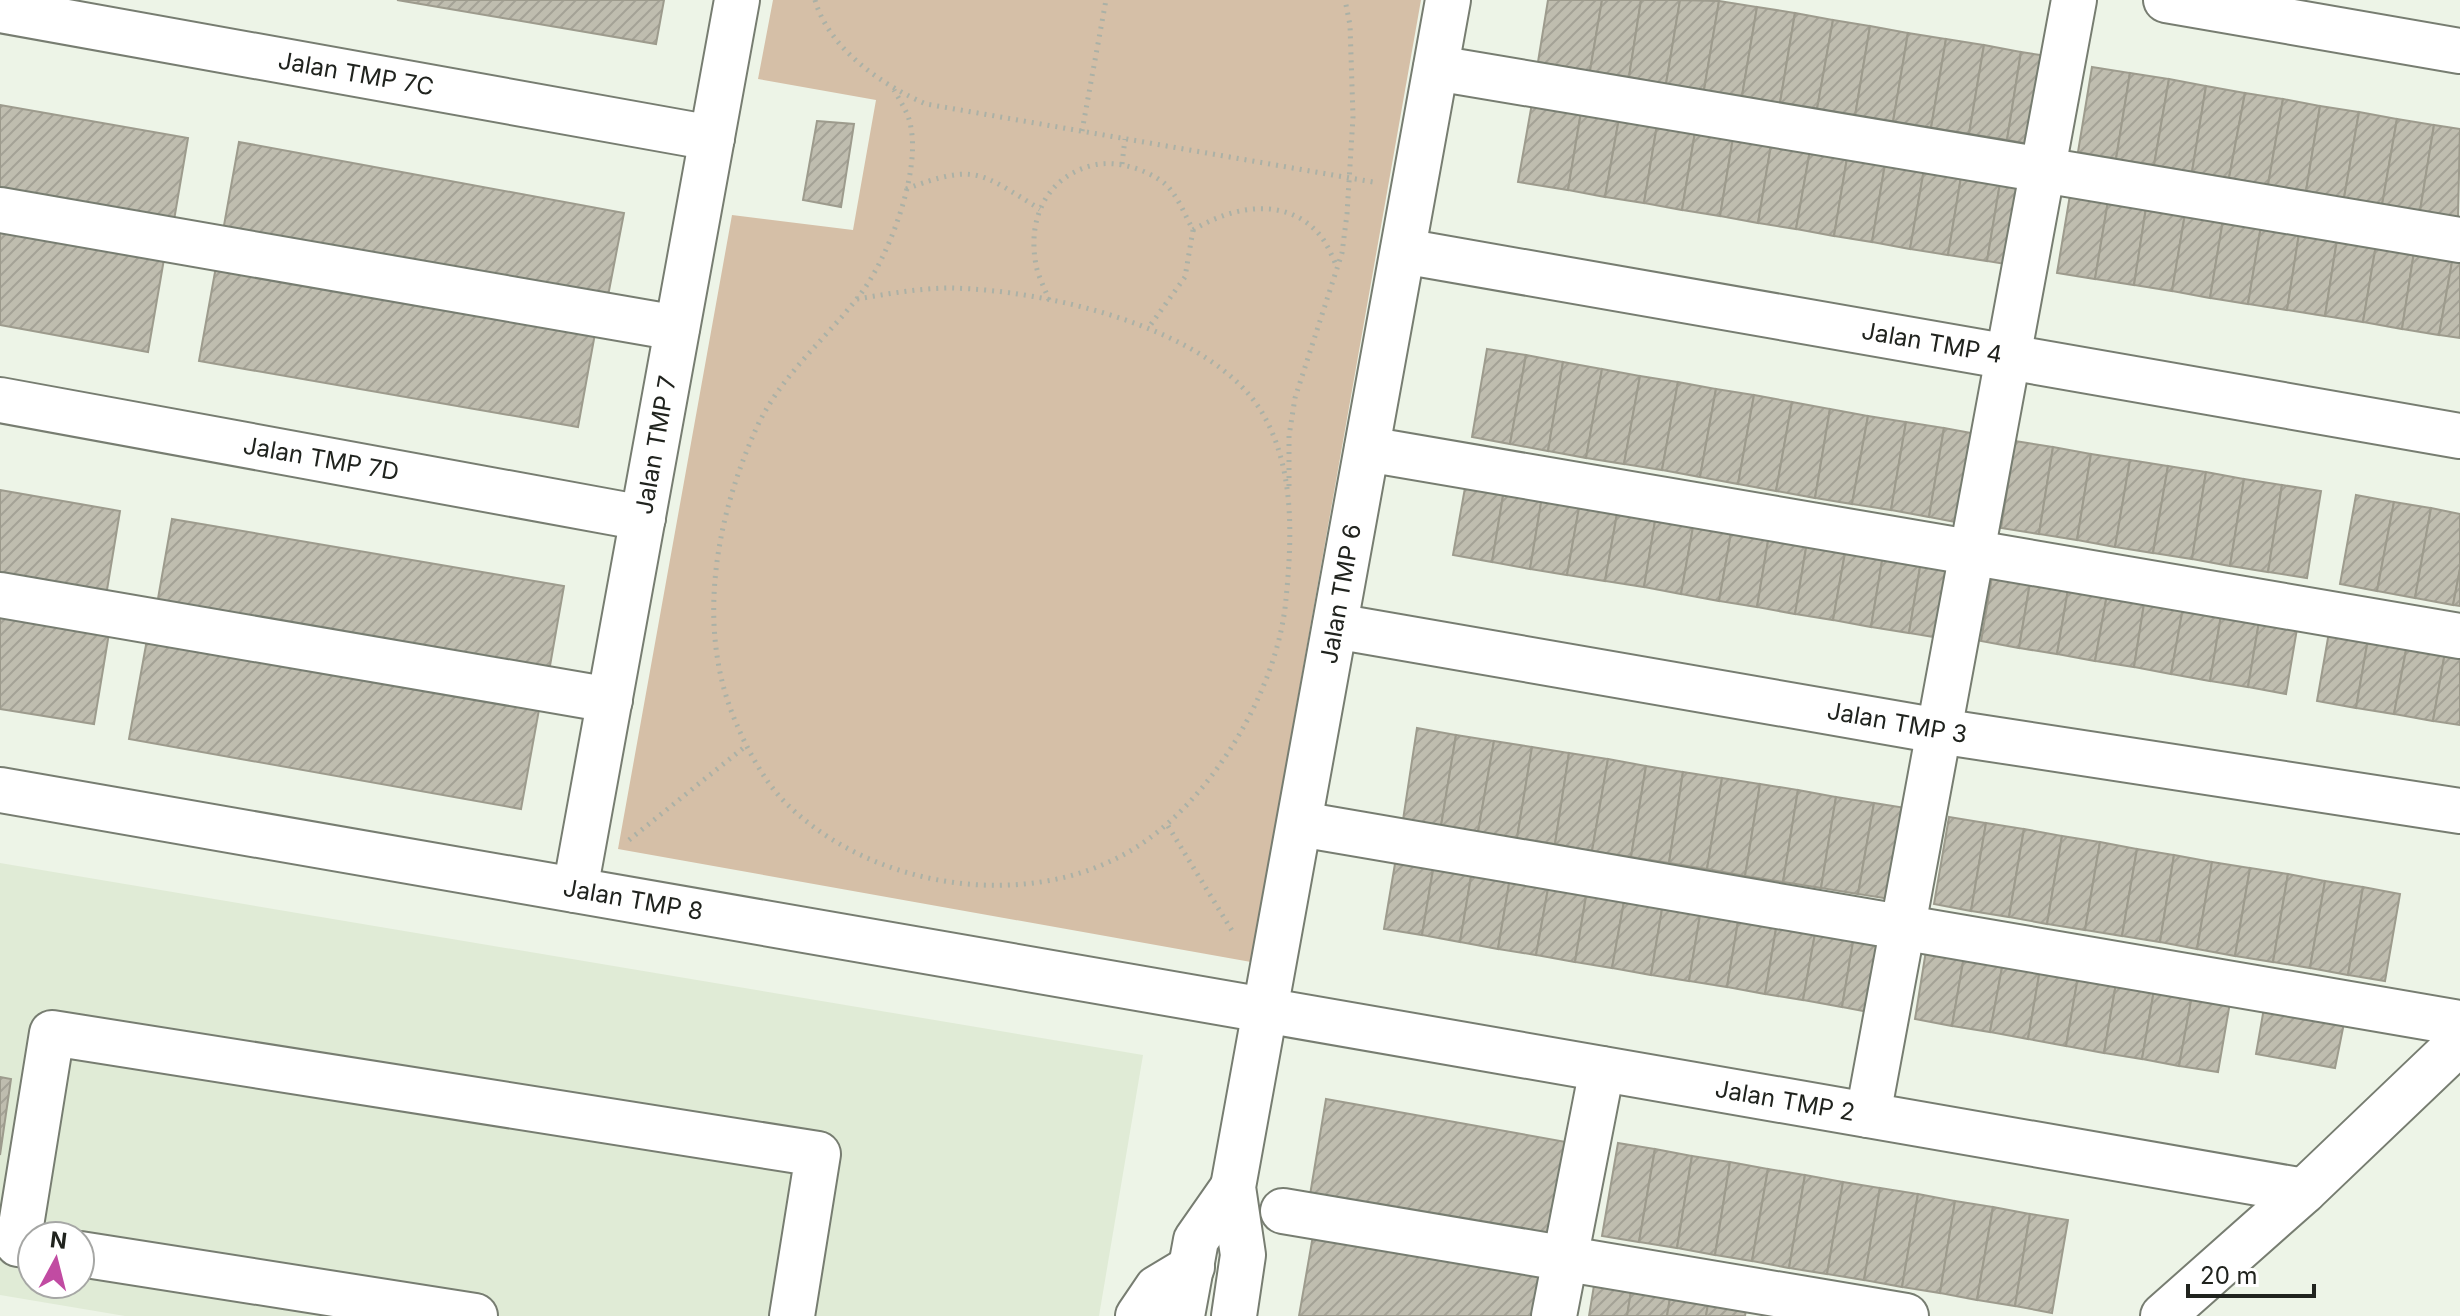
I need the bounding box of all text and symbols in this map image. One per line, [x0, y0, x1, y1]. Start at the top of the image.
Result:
street label: Jalan TMP 7C [276, 46, 436, 101]
street label: Jalan TMP 4 [1860, 316, 2005, 369]
street label: Jalan TMP 7 [629, 373, 682, 516]
street label: Jalan TMP 7D [241, 431, 401, 486]
street label: Jalan TMP 6 [1314, 522, 1367, 666]
street label: Jalan TMP 3 [1825, 696, 1969, 749]
street label: Jalan TMP 8 [561, 873, 705, 926]
street label: Jalan TMP 2 [1713, 1074, 1857, 1127]
north arrow [16, 1220, 96, 1300]
text: N [49, 1226, 68, 1254]
scale bar [2188, 1248, 2314, 1298]
text: 20 m [2200, 1261, 2258, 1290]

